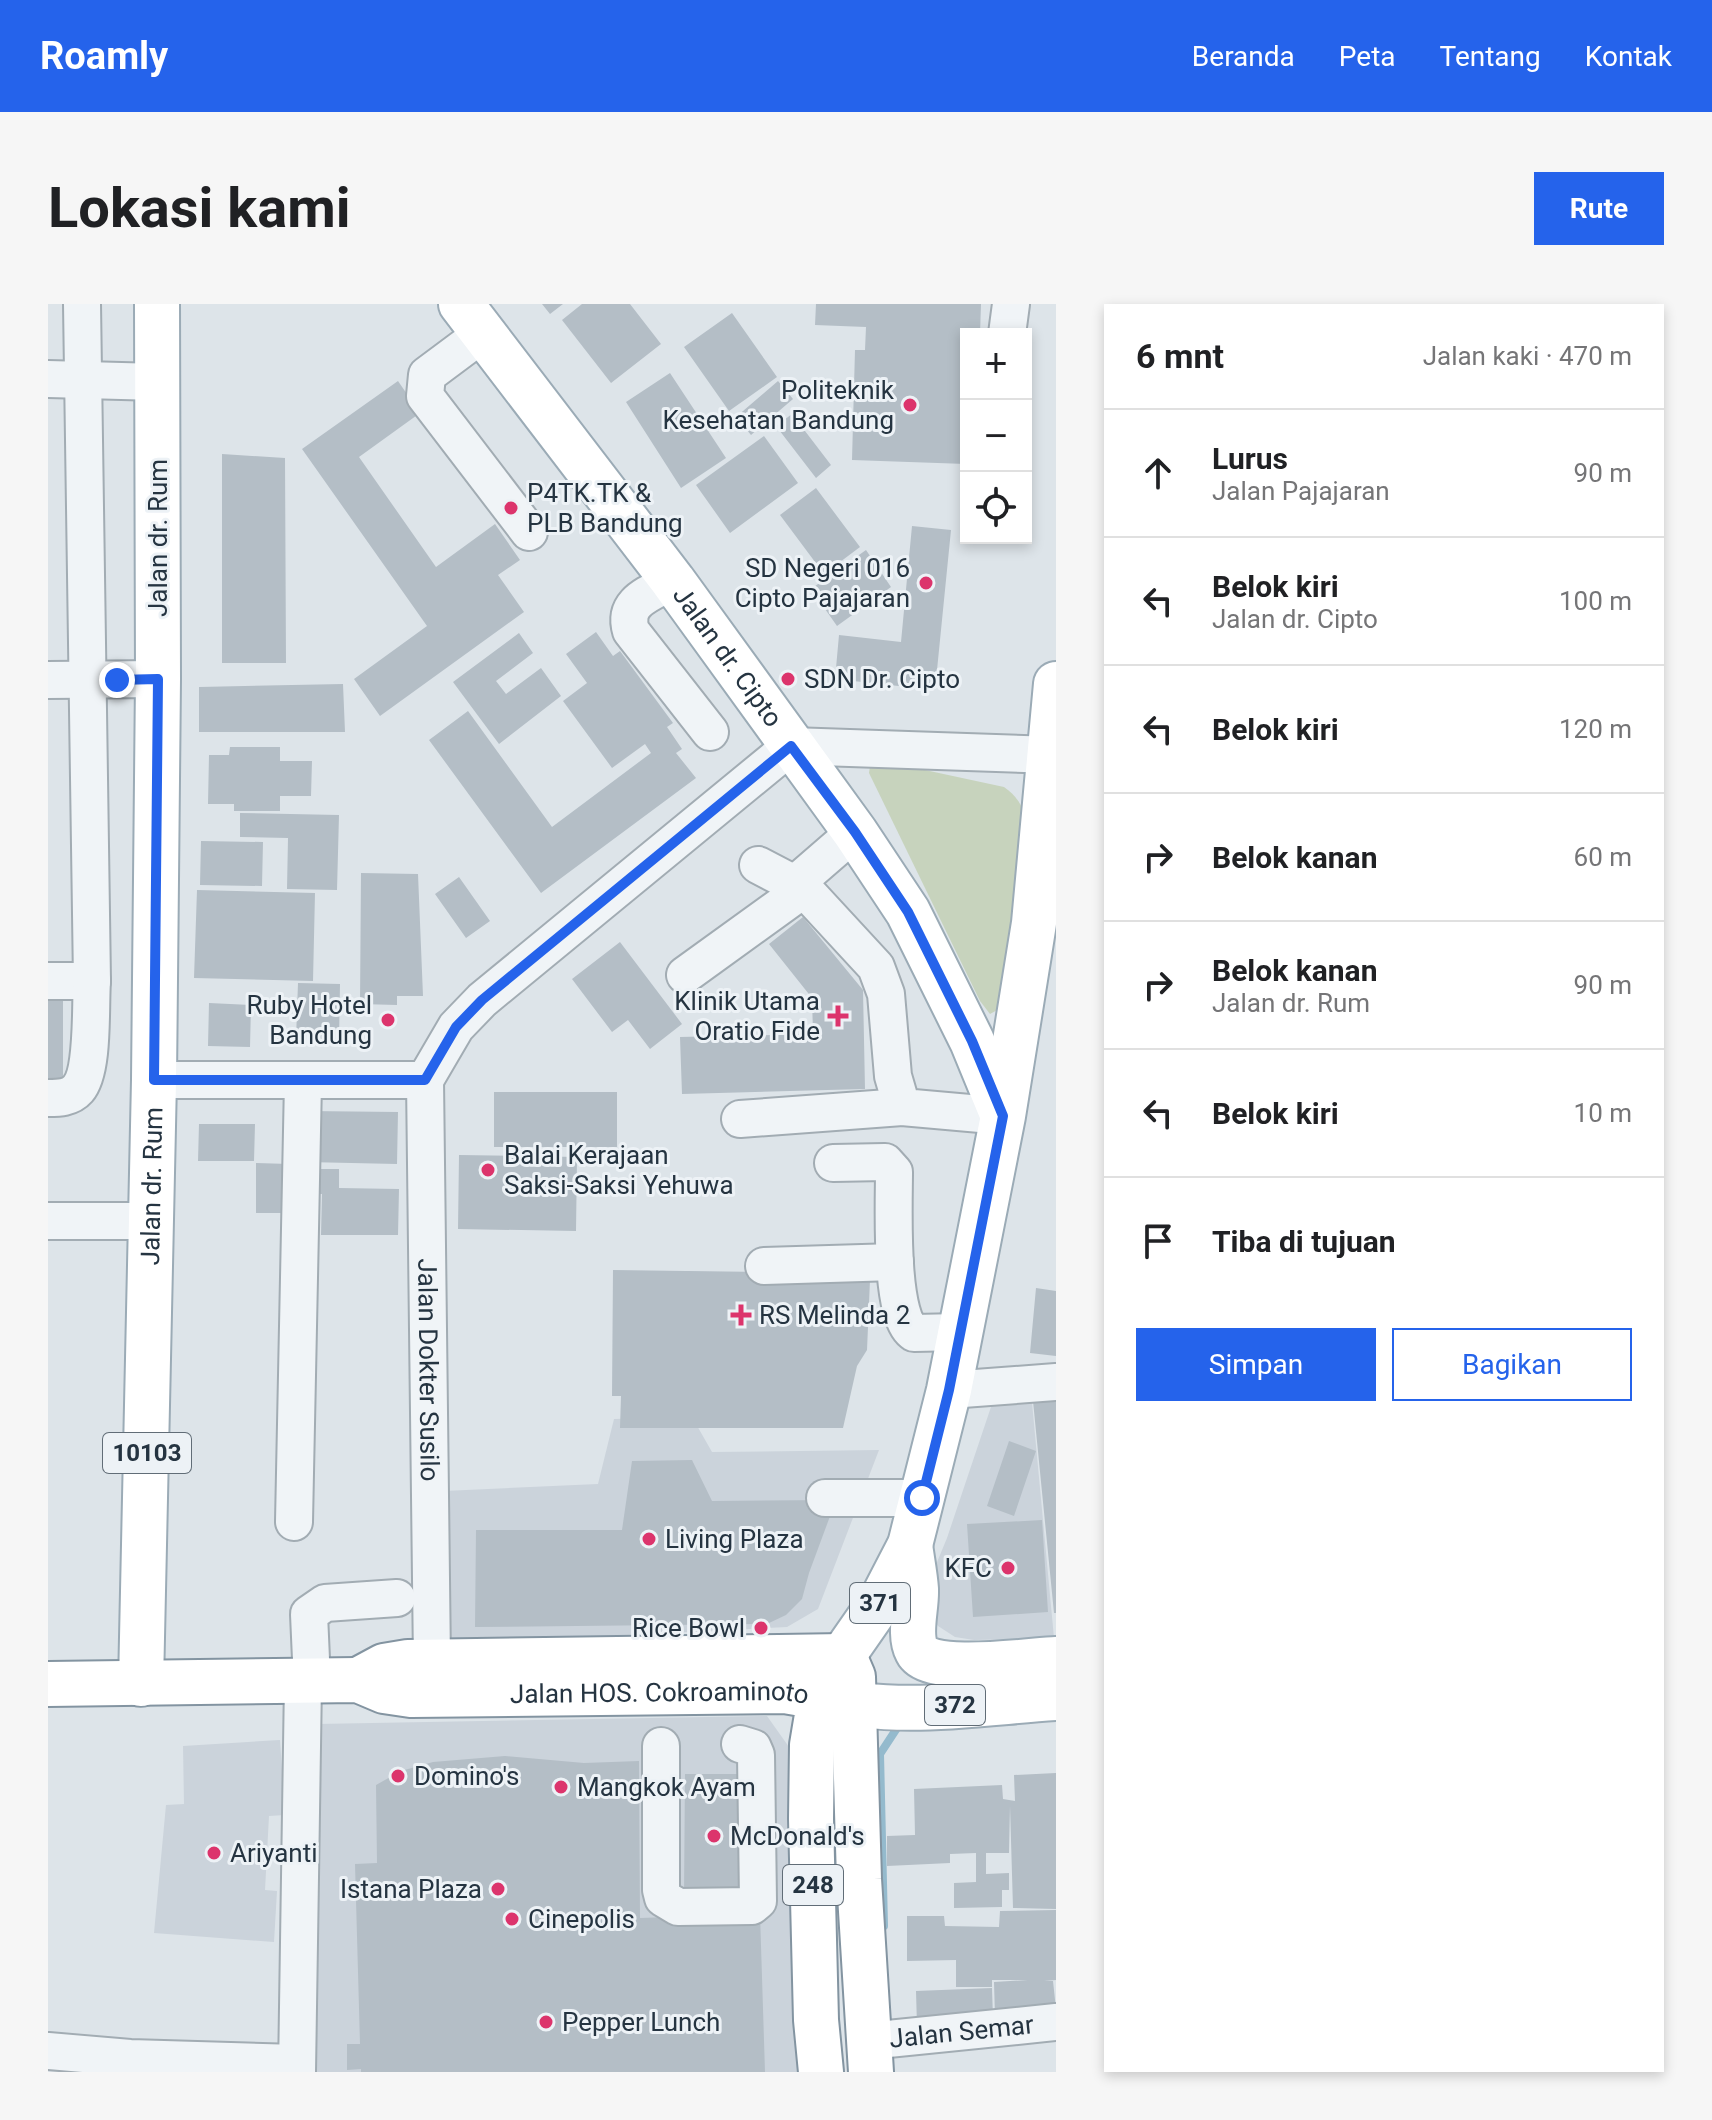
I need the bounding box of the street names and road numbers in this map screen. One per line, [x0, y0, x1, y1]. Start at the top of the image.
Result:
street label: Jalan dr. Rum [143, 459, 173, 617]
street label: Jalan dr. Cipto [667, 580, 789, 732]
street label: Jalan dr. Rum [135, 1107, 168, 1266]
street label: Jalan Dokter Susilo [412, 1258, 445, 1482]
road number: 10103 [103, 1433, 191, 1473]
road number: 371 [850, 1583, 910, 1623]
street label: Jalan HOS. Cokroaminoto [510, 1676, 811, 1710]
road number: 372 [925, 1685, 985, 1725]
road number: 248 [783, 1865, 843, 1905]
street label: Jalan Semar [888, 2009, 1035, 2054]

